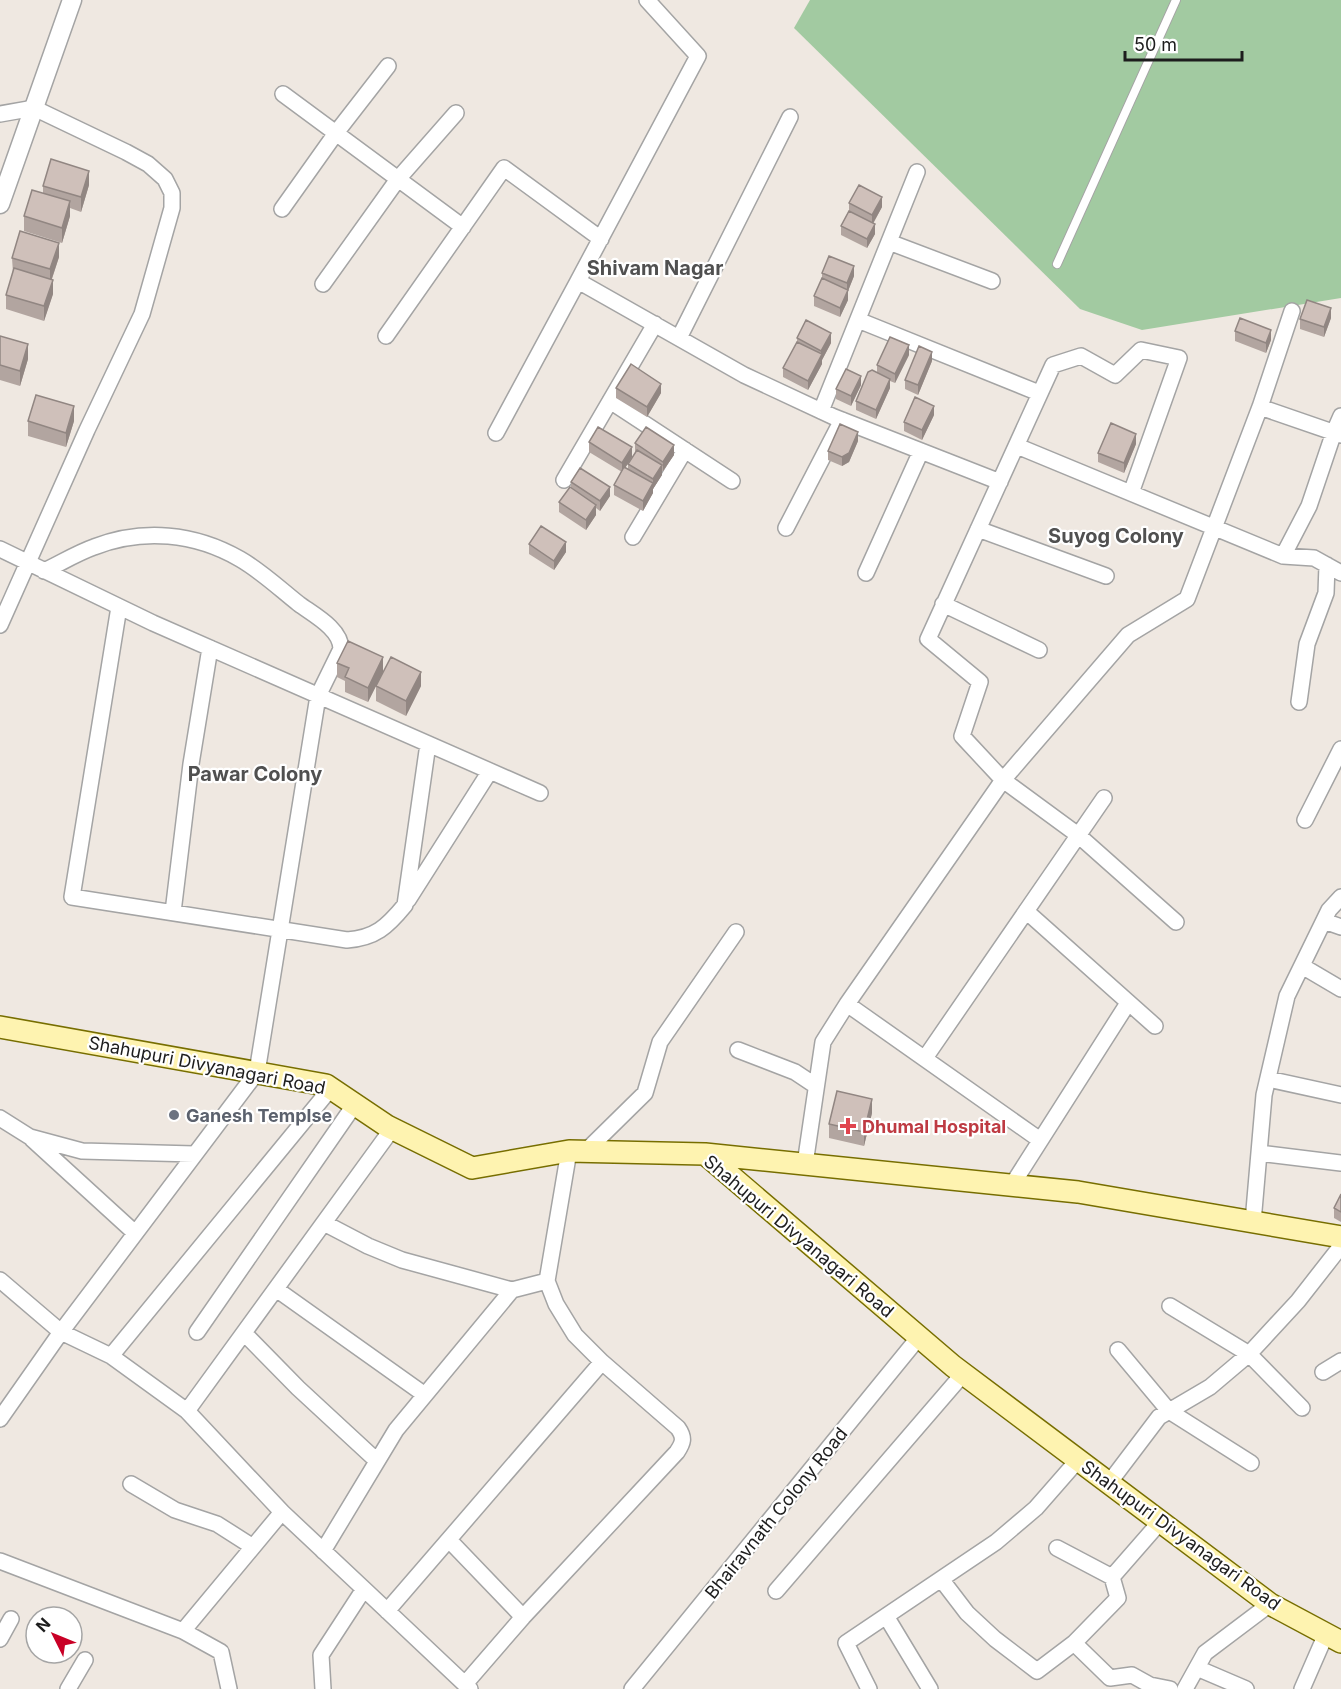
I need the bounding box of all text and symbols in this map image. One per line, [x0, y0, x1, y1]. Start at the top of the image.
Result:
scale bar [1125, 24, 1242, 62]
text: 50 m [1134, 34, 1177, 55]
district label: Shivam Nagar [587, 256, 723, 280]
district label: Suyog Colony [1048, 524, 1184, 548]
district label: Pawar Colony [188, 762, 322, 786]
street label: Shahupuri Divyanagari Road [87, 1032, 327, 1098]
place label: Ganesh Templse [186, 1105, 333, 1126]
marker: Ganesh Templse [167, 1108, 181, 1122]
place label: Dhumal Hospital [862, 1116, 1006, 1137]
marker: Dhumal Hospital [839, 1117, 857, 1135]
street label: Shahupuri Divyanagari Road [700, 1150, 898, 1322]
street label: Bhairavnath Colony Road [700, 1423, 852, 1603]
street label: Shahupuri Divyanagari Road [1077, 1456, 1285, 1614]
north arrow [24, 1605, 84, 1665]
text: N [32, 1613, 55, 1636]

